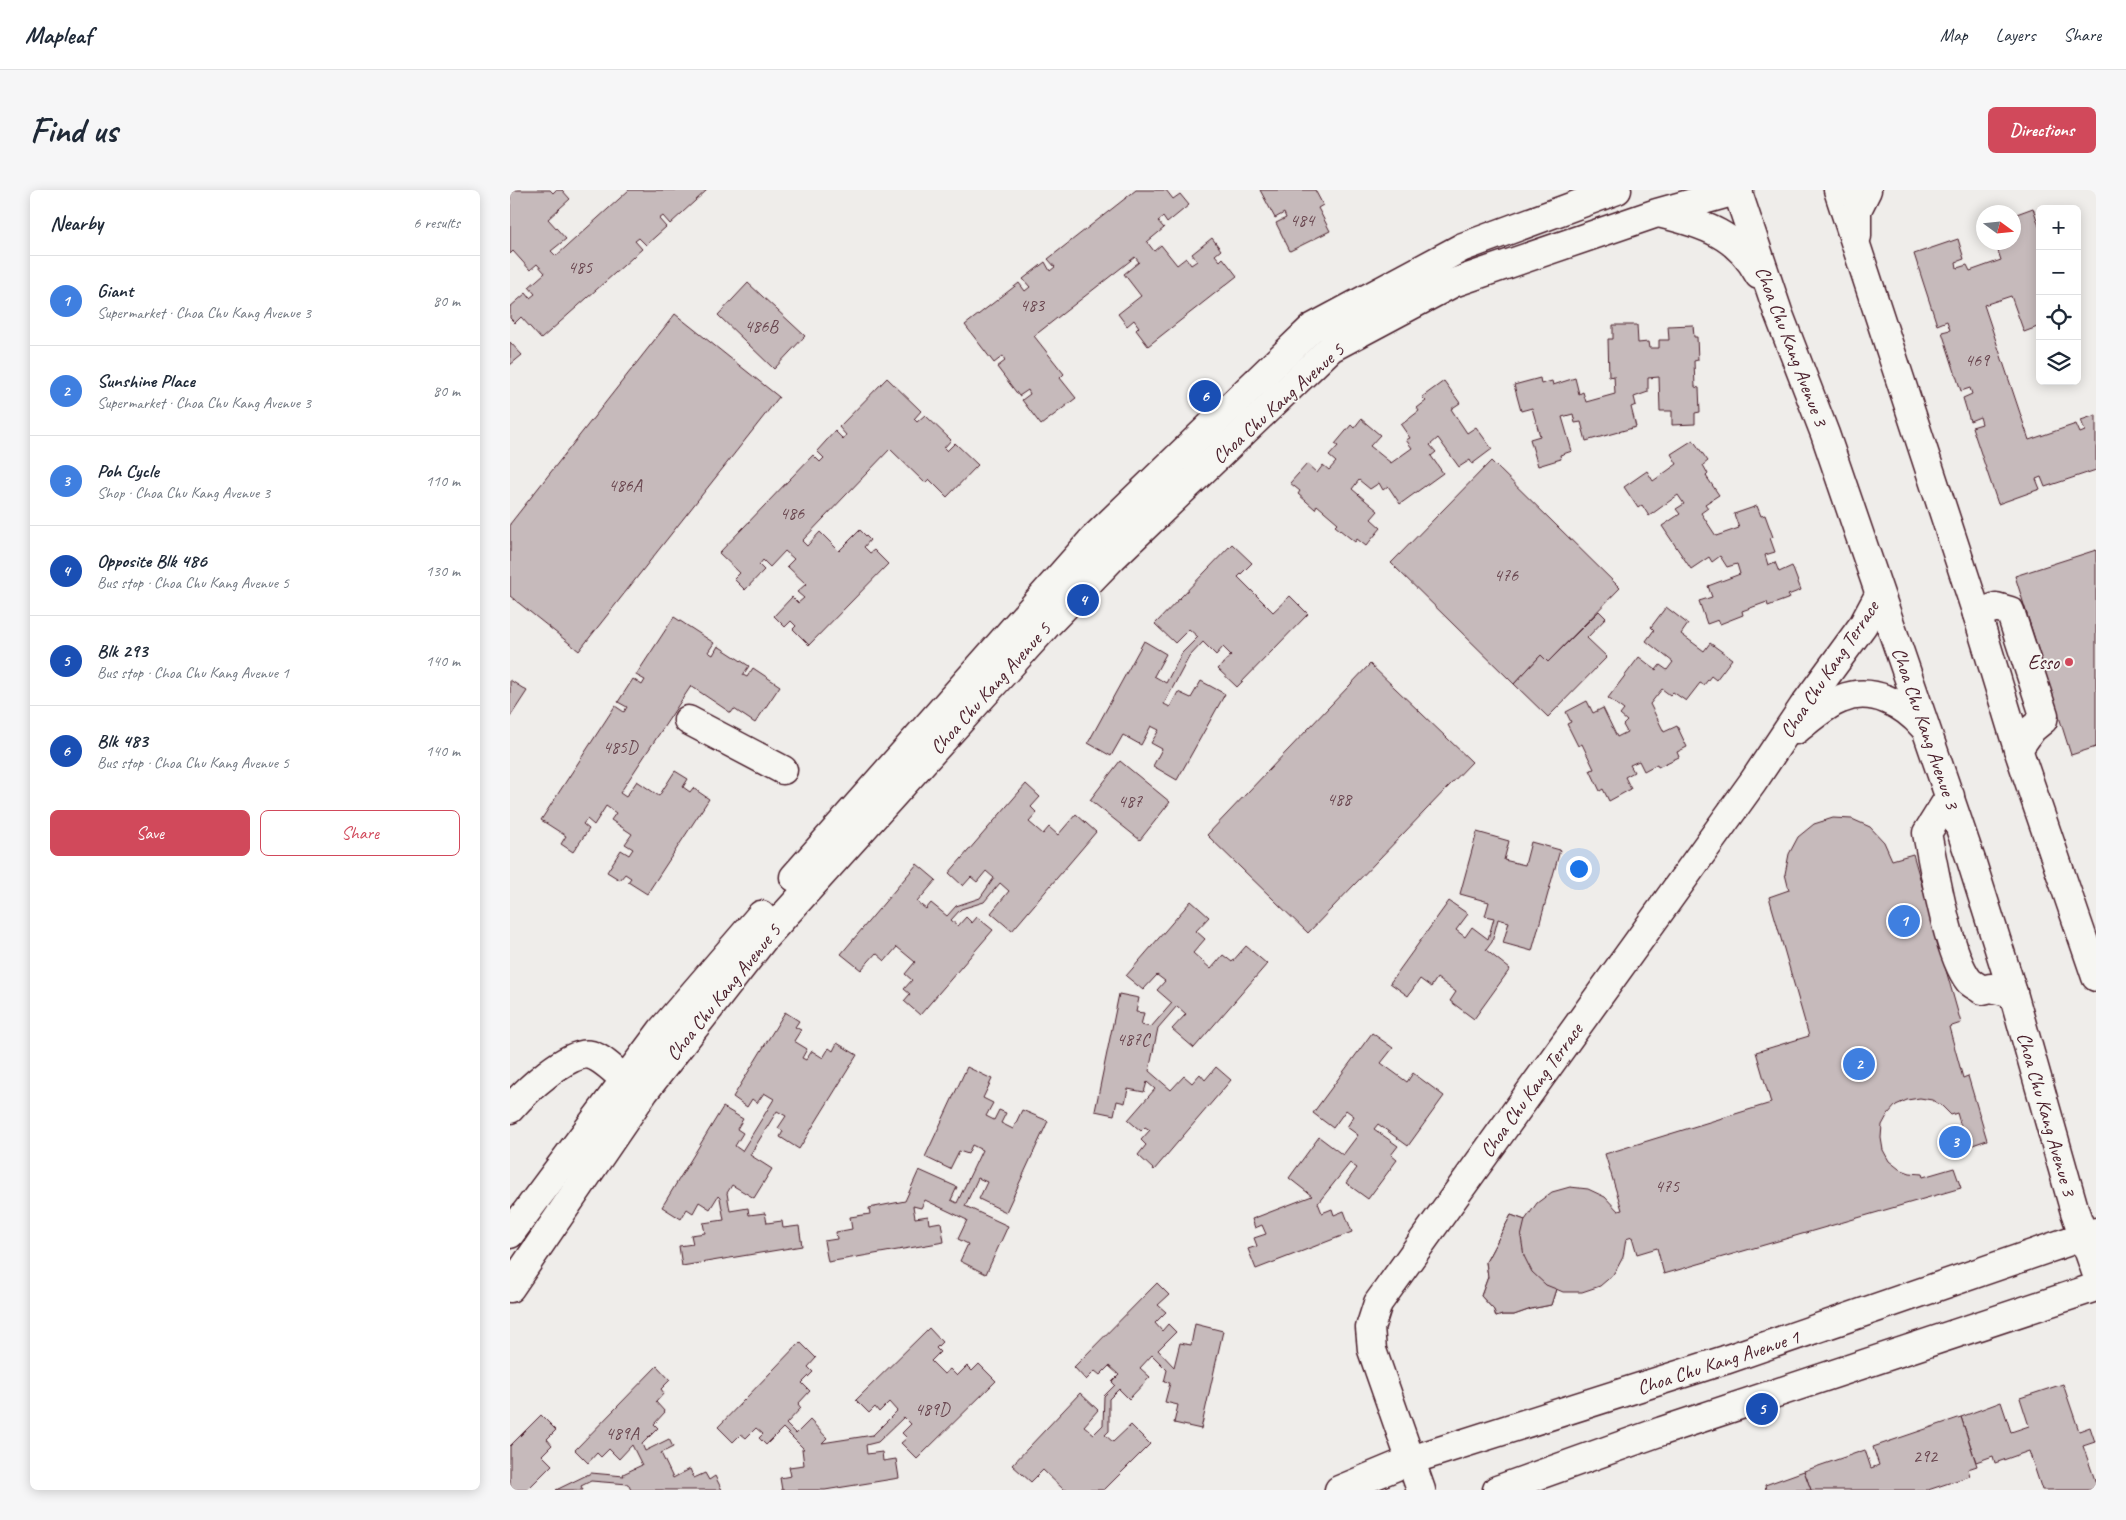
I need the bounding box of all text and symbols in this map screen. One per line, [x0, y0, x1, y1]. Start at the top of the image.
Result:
text: Mapleaf [25, 20, 92, 50]
text: Map [1940, 24, 1968, 46]
text: Layers [1996, 24, 2035, 46]
text: Share [2063, 24, 2101, 46]
button: Directions [1988, 107, 2096, 153]
text: Find us [30, 108, 117, 153]
north arrow [1976, 205, 2021, 250]
map controls [2036, 205, 2081, 385]
button: + [2036, 205, 2081, 250]
house number: 484 [1290, 209, 1316, 231]
text: Nearby [50, 210, 103, 236]
text: 6 results [413, 213, 460, 233]
button: − [2036, 250, 2081, 295]
house number: 485 [568, 256, 593, 278]
street label: Choa Chu Kang Avenue 3 [1750, 263, 1834, 431]
text: Giant [97, 279, 133, 303]
text: 1 [62, 291, 70, 311]
text: 80 m [433, 291, 460, 311]
house number: 483 [1020, 294, 1046, 316]
button: locate [2036, 295, 2081, 340]
text: Supermarket · Choa Chu Kang Avenue 3 [97, 303, 311, 323]
house number: 486B [744, 315, 779, 337]
street label: Choa Chu Kang Avenue 5 [1207, 337, 1350, 469]
button: layers [2036, 340, 2081, 385]
house number: 469 [1965, 349, 1991, 371]
text: Sunshine Place [97, 369, 195, 393]
pin: 6 [1189, 377, 1221, 415]
text: 2 [62, 381, 70, 401]
text: 80 m [433, 381, 460, 401]
text: Supermarket · Choa Chu Kang Avenue 3 [97, 393, 311, 413]
text: Poh Cycle [97, 459, 159, 483]
text: 3 [62, 471, 70, 491]
text: 110 m [426, 471, 460, 491]
house number: 486A [608, 474, 643, 496]
text: Shop · Choa Chu Kang Avenue 3 [97, 483, 270, 503]
house number: 486 [780, 502, 805, 524]
text: Opposite Blk 486 [97, 549, 207, 573]
text: 4 [62, 561, 70, 581]
text: 130 m [426, 561, 460, 581]
house number: 476 [1494, 564, 1519, 586]
text: Bus stop · Choa Chu Kang Avenue 5 [97, 573, 289, 593]
pin: 4 [1067, 581, 1099, 619]
street label: Choa Chu Kang Terrace [1774, 595, 1885, 743]
street label: Choa Chu Kang Avenue 5 [925, 616, 1057, 760]
text: Blk 293 [97, 639, 148, 663]
street label: Choa Chu Kang Avenue 3 [1886, 644, 1966, 814]
place label: Esso [2028, 650, 2060, 675]
text: 5 [63, 651, 69, 671]
text: 140 m [426, 651, 460, 671]
marker: Esso [2063, 656, 2075, 668]
text: Bus stop · Choa Chu Kang Avenue 1 [97, 663, 289, 683]
text: Blk 483 [97, 729, 148, 753]
house number: 485D [603, 736, 639, 758]
text: 6 [62, 741, 70, 761]
text: 140 m [426, 741, 460, 761]
text: Bus stop · Choa Chu Kang Avenue 5 [97, 753, 289, 773]
house number: 488 [1327, 788, 1353, 810]
house number: 487 [1118, 790, 1143, 812]
button: Save [50, 810, 250, 856]
button: Share [260, 810, 460, 856]
your location [1566, 856, 1592, 882]
pin: 1 [1888, 902, 1920, 940]
street label: Choa Chu Kang Avenue 5 [660, 918, 787, 1066]
street label: Choa Chu Kang Terrace [1474, 1017, 1589, 1162]
house number: 487C [1117, 1028, 1152, 1050]
street label: Choa Chu Kang Avenue 3 [2011, 1029, 2082, 1201]
pin: 2 [1843, 1045, 1875, 1083]
pin: 3 [1939, 1123, 1971, 1161]
house number: 475 [1655, 1175, 1680, 1197]
street label: Choa Chu Kang Avenue 1 [1634, 1324, 1803, 1400]
pin: 5 [1746, 1390, 1778, 1428]
house number: 489D [915, 1398, 951, 1420]
house number: 489A [605, 1422, 640, 1444]
house number: 292 [1913, 1445, 1939, 1467]

